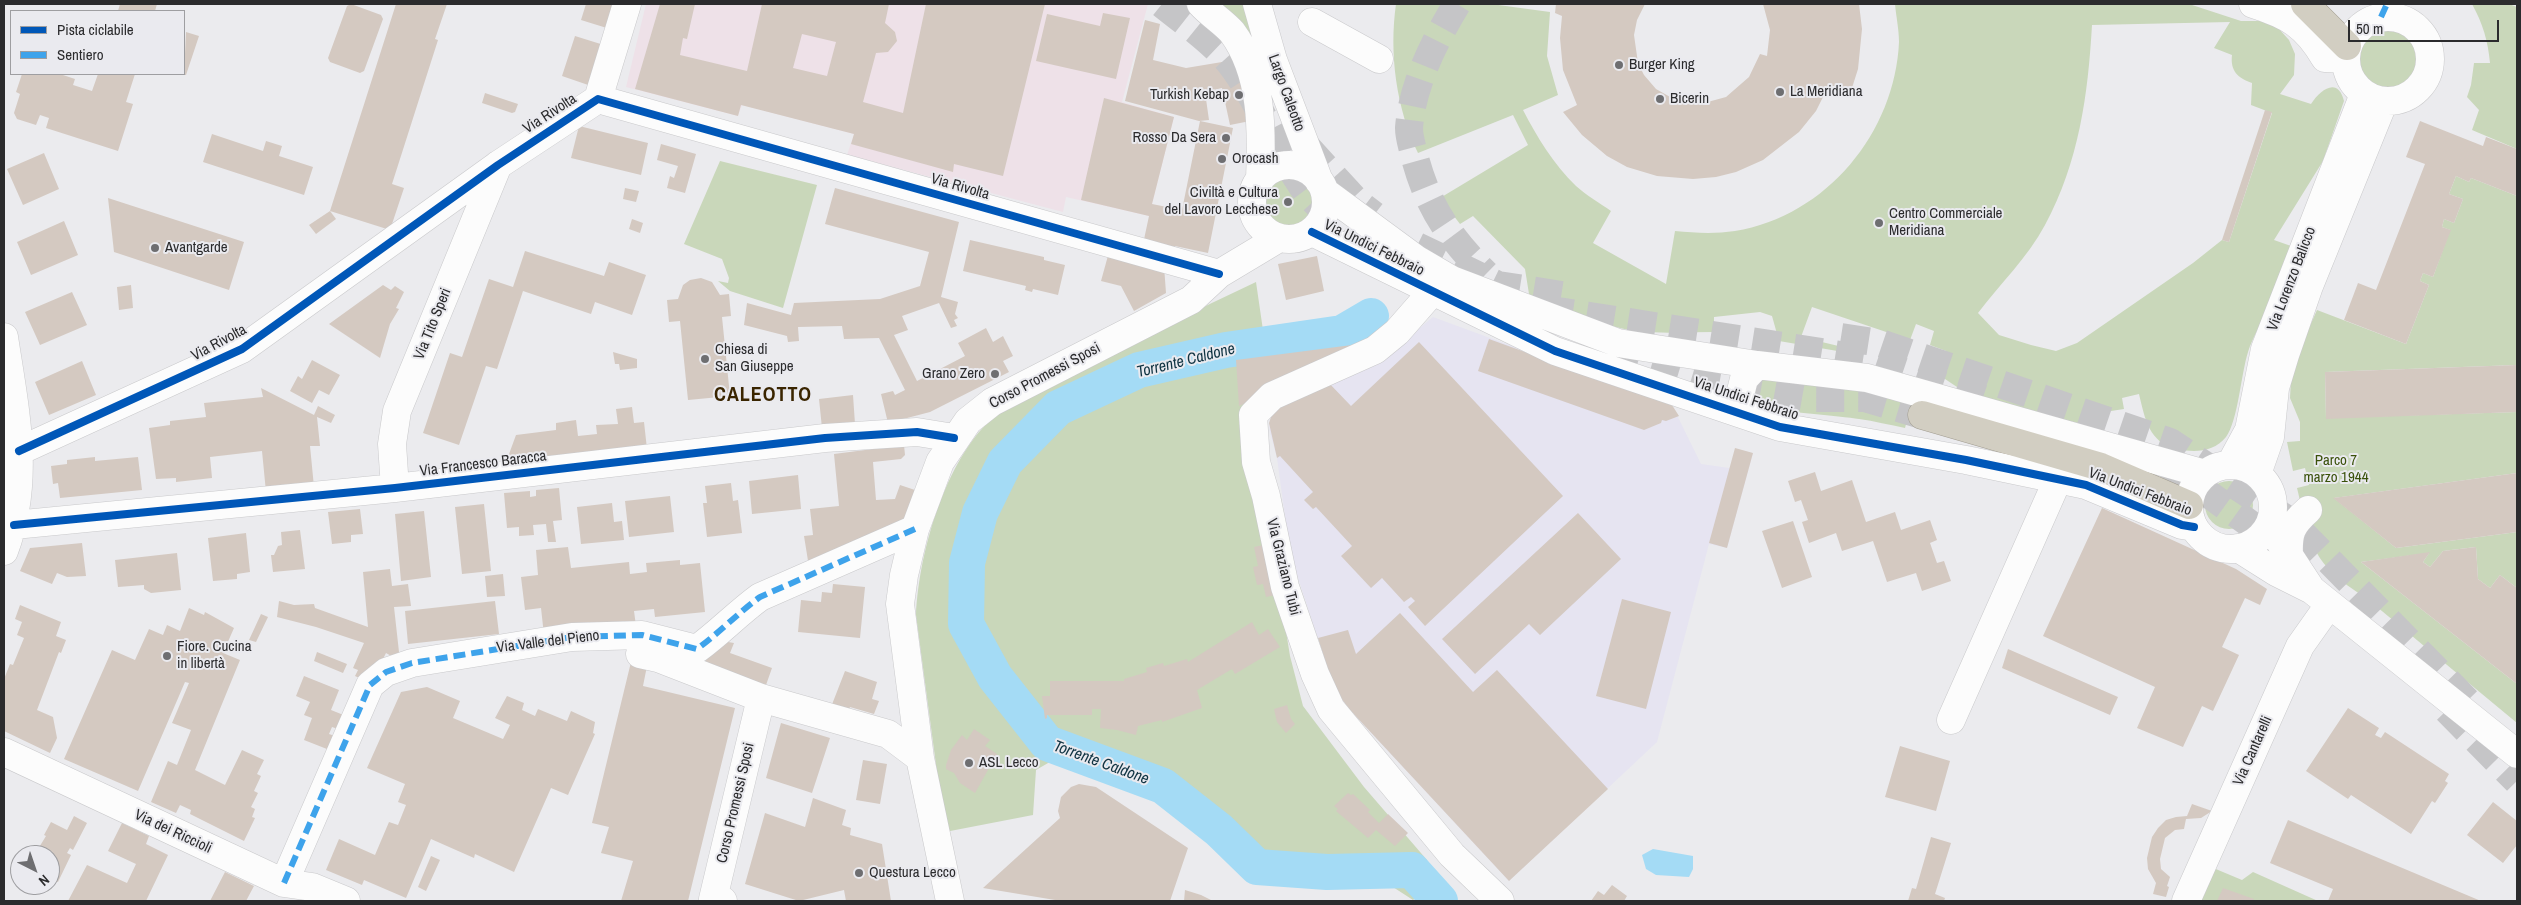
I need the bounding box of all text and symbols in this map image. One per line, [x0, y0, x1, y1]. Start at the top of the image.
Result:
legend [10, 10, 185, 75]
scale bar [2351, 10, 2502, 42]
text: 50 m [2356, 18, 2383, 39]
text: Pista ciclabile [57, 19, 134, 40]
text: Sentiero [57, 44, 104, 65]
street label: Largo Caleotto [1264, 52, 1308, 134]
place label: Burger King [1629, 56, 1695, 74]
marker: Burger King [1613, 59, 1625, 71]
place label: La Meridiana [1790, 83, 1862, 101]
place label: Turkish Kebap [1150, 86, 1229, 104]
marker: La Meridiana [1774, 86, 1786, 98]
marker: Turkish Kebap [1233, 89, 1245, 101]
street label: Via Rivolta [520, 90, 580, 138]
place label: Bicerin [1670, 90, 1709, 108]
marker: Bicerin [1654, 93, 1666, 105]
place label: Rosso Da Sera [1133, 129, 1216, 147]
marker: Rosso Da Sera [1220, 132, 1232, 144]
place label: Orocash [1232, 150, 1278, 168]
marker: Orocash [1216, 153, 1228, 165]
street label: Via Rivolta [929, 170, 991, 204]
place label: Civiltà e Cultura del Lavoro Lecchese [1164, 184, 1278, 219]
marker: Civiltà e Cultura del Lavoro Lecchese [1282, 196, 1294, 208]
place label: Centro Commerciale Meridiana [1889, 205, 2002, 240]
street label: Via Undici Febbraio [1321, 216, 1427, 280]
marker: Centro Commerciale Meridiana [1873, 217, 1885, 229]
street label: Via Lorenzo Balicco [2264, 224, 2320, 334]
place label: Avantgarde [165, 239, 228, 257]
marker: Avantgarde [149, 242, 161, 254]
street label: Via Tito Speri [411, 286, 455, 362]
street label: Via Rivolta [188, 321, 250, 365]
street label: Corso Promessi Sposi [986, 339, 1104, 413]
water label: Torrente Caldone [1135, 340, 1237, 382]
place label: Chiesa di San Giuseppe [715, 341, 794, 376]
marker: Chiesa di San Giuseppe [699, 353, 711, 365]
place label: Grano Zero [922, 365, 985, 383]
marker: Grano Zero [989, 368, 1001, 380]
street label: Via Undici Febbraio [1691, 374, 1801, 424]
district label: CALEOTTO [713, 384, 813, 408]
street label: Via Francesco Baracca [419, 447, 547, 481]
park label: Parco 7 marzo 1944 [2304, 452, 2368, 487]
street label: Via Undici Febbraio [2086, 464, 2194, 520]
street label: Via Graziano Tubi [1262, 517, 1304, 617]
street label: Via Valle del Pieno [496, 627, 600, 657]
place label: Fiore. Cucina in libertà [177, 638, 252, 673]
marker: Fiore. Cucina in libertà [161, 650, 173, 662]
street label: Via Cantarelli [2230, 713, 2276, 789]
water label: Torrente Caldone [1051, 737, 1151, 789]
street label: Corso Promessi Sposi [713, 741, 759, 865]
place label: ASL Lecco [979, 754, 1038, 772]
marker: ASL Lecco [963, 757, 975, 769]
street label: Via dei Riccioli [131, 806, 215, 858]
north arrow [10, 845, 60, 895]
place label: Questura Lecco [869, 864, 956, 882]
marker: Questura Lecco [853, 867, 865, 879]
text: N [35, 871, 53, 890]

